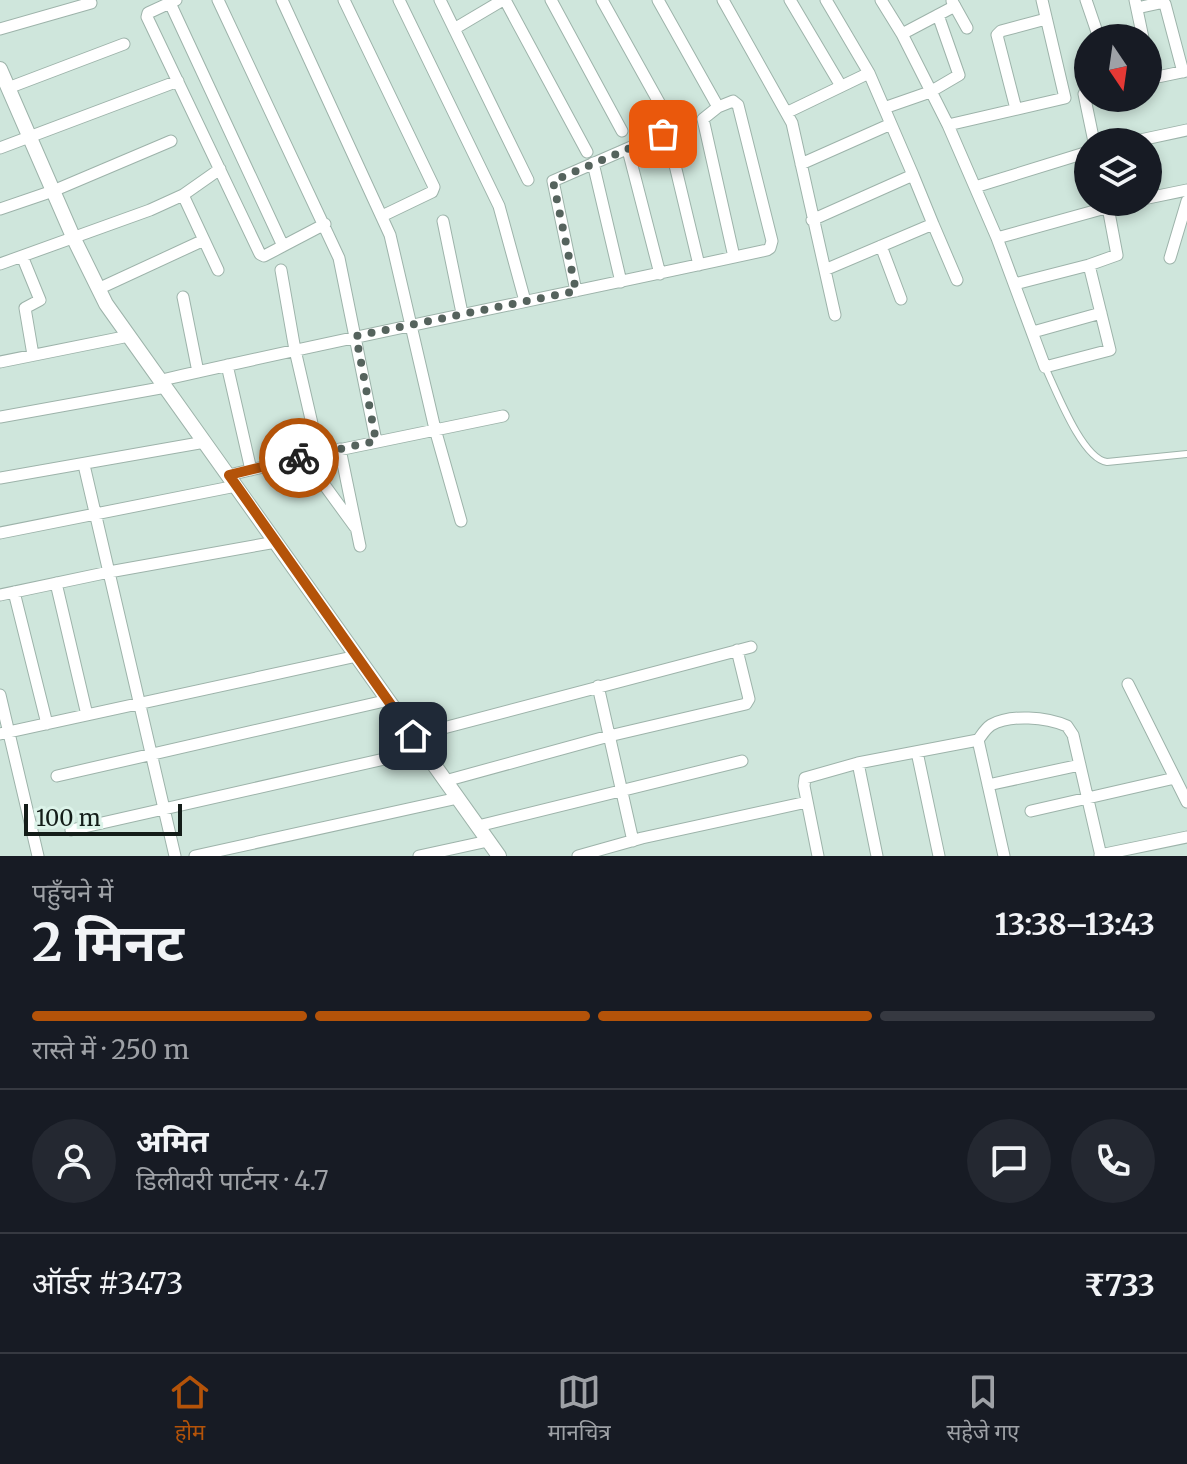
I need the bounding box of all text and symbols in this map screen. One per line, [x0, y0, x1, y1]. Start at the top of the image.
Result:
north arrow [1074, 24, 1162, 112]
map controls [1074, 24, 1162, 216]
pin [629, 100, 697, 168]
icon: bag [641, 112, 685, 156]
button: layers [1074, 128, 1162, 216]
courier [259, 418, 339, 498]
icon: bike [277, 436, 321, 480]
pin [379, 702, 447, 770]
icon: home [391, 714, 435, 758]
scale bar [24, 800, 182, 836]
text: 100 m [36, 804, 101, 832]
text: पहुँचने में [32, 876, 113, 909]
text: 13:38–13:43 [995, 905, 1155, 943]
text: 2 मिनट [32, 910, 184, 975]
text: रास्ते में · 250 m [32, 1033, 189, 1066]
button: person [32, 1119, 116, 1203]
button: chat [967, 1119, 1051, 1203]
button: phone [1071, 1119, 1155, 1203]
text: अमित [136, 1122, 209, 1160]
text: डिलीवरी पार्टनर · 4.7 [136, 1164, 329, 1197]
text: ऑर्डर #3473 [32, 1264, 183, 1302]
text: ₹733 [1084, 1266, 1155, 1304]
tab: होम [168, 1370, 212, 1449]
tab: मानचित्र [548, 1370, 611, 1449]
tab: सहेजे गए [946, 1370, 1019, 1449]

